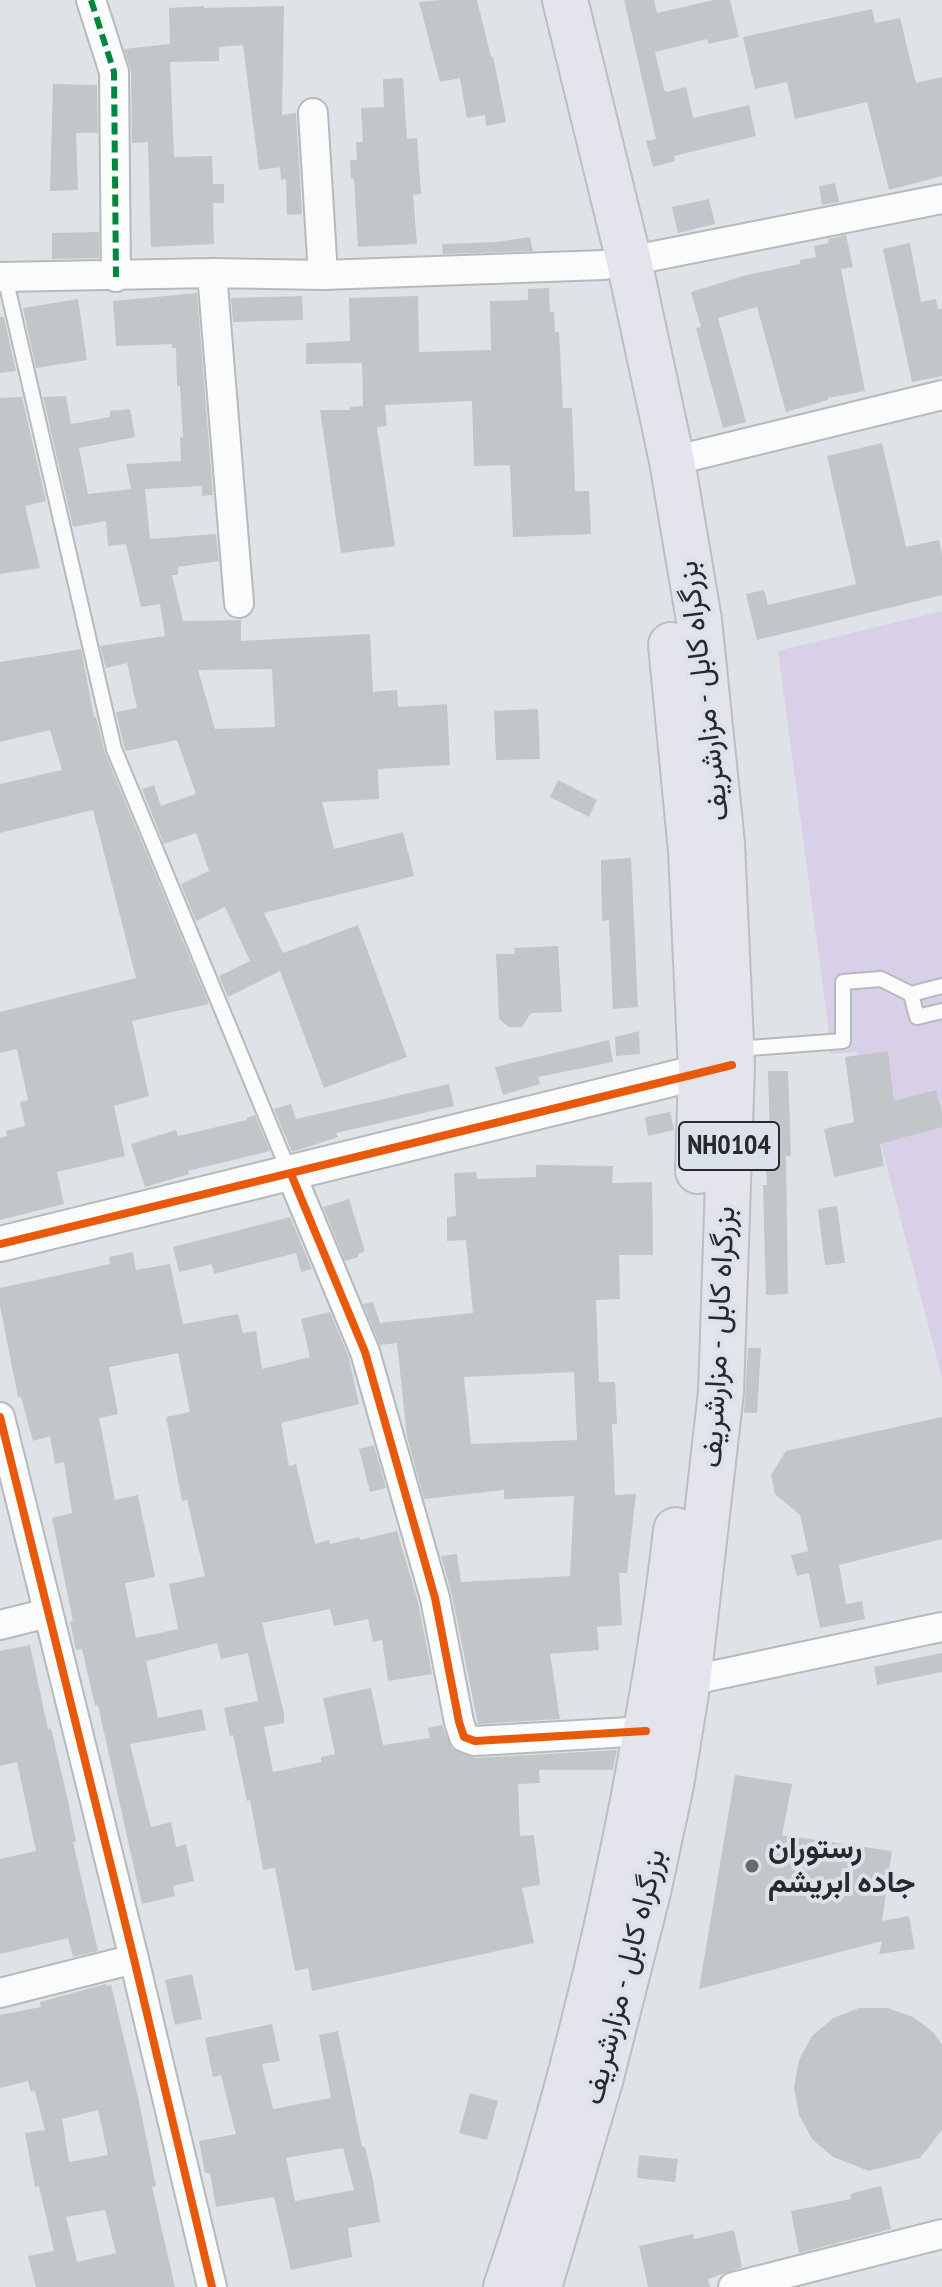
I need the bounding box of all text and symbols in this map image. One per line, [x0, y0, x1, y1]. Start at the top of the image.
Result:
street label: بزرگراه کابل - مزارشریف [670, 559, 738, 823]
road number: NH0104 [679, 1122, 779, 1170]
street label: بزرگراه کابل - مزارشریف [694, 1205, 744, 1469]
place label: رستوران جاده ابریشم [768, 1831, 915, 1902]
street label: بزرگراه کابل - مزارشریف [576, 1846, 674, 2108]
marker: رستوران جاده ابریشم [743, 1857, 761, 1875]

